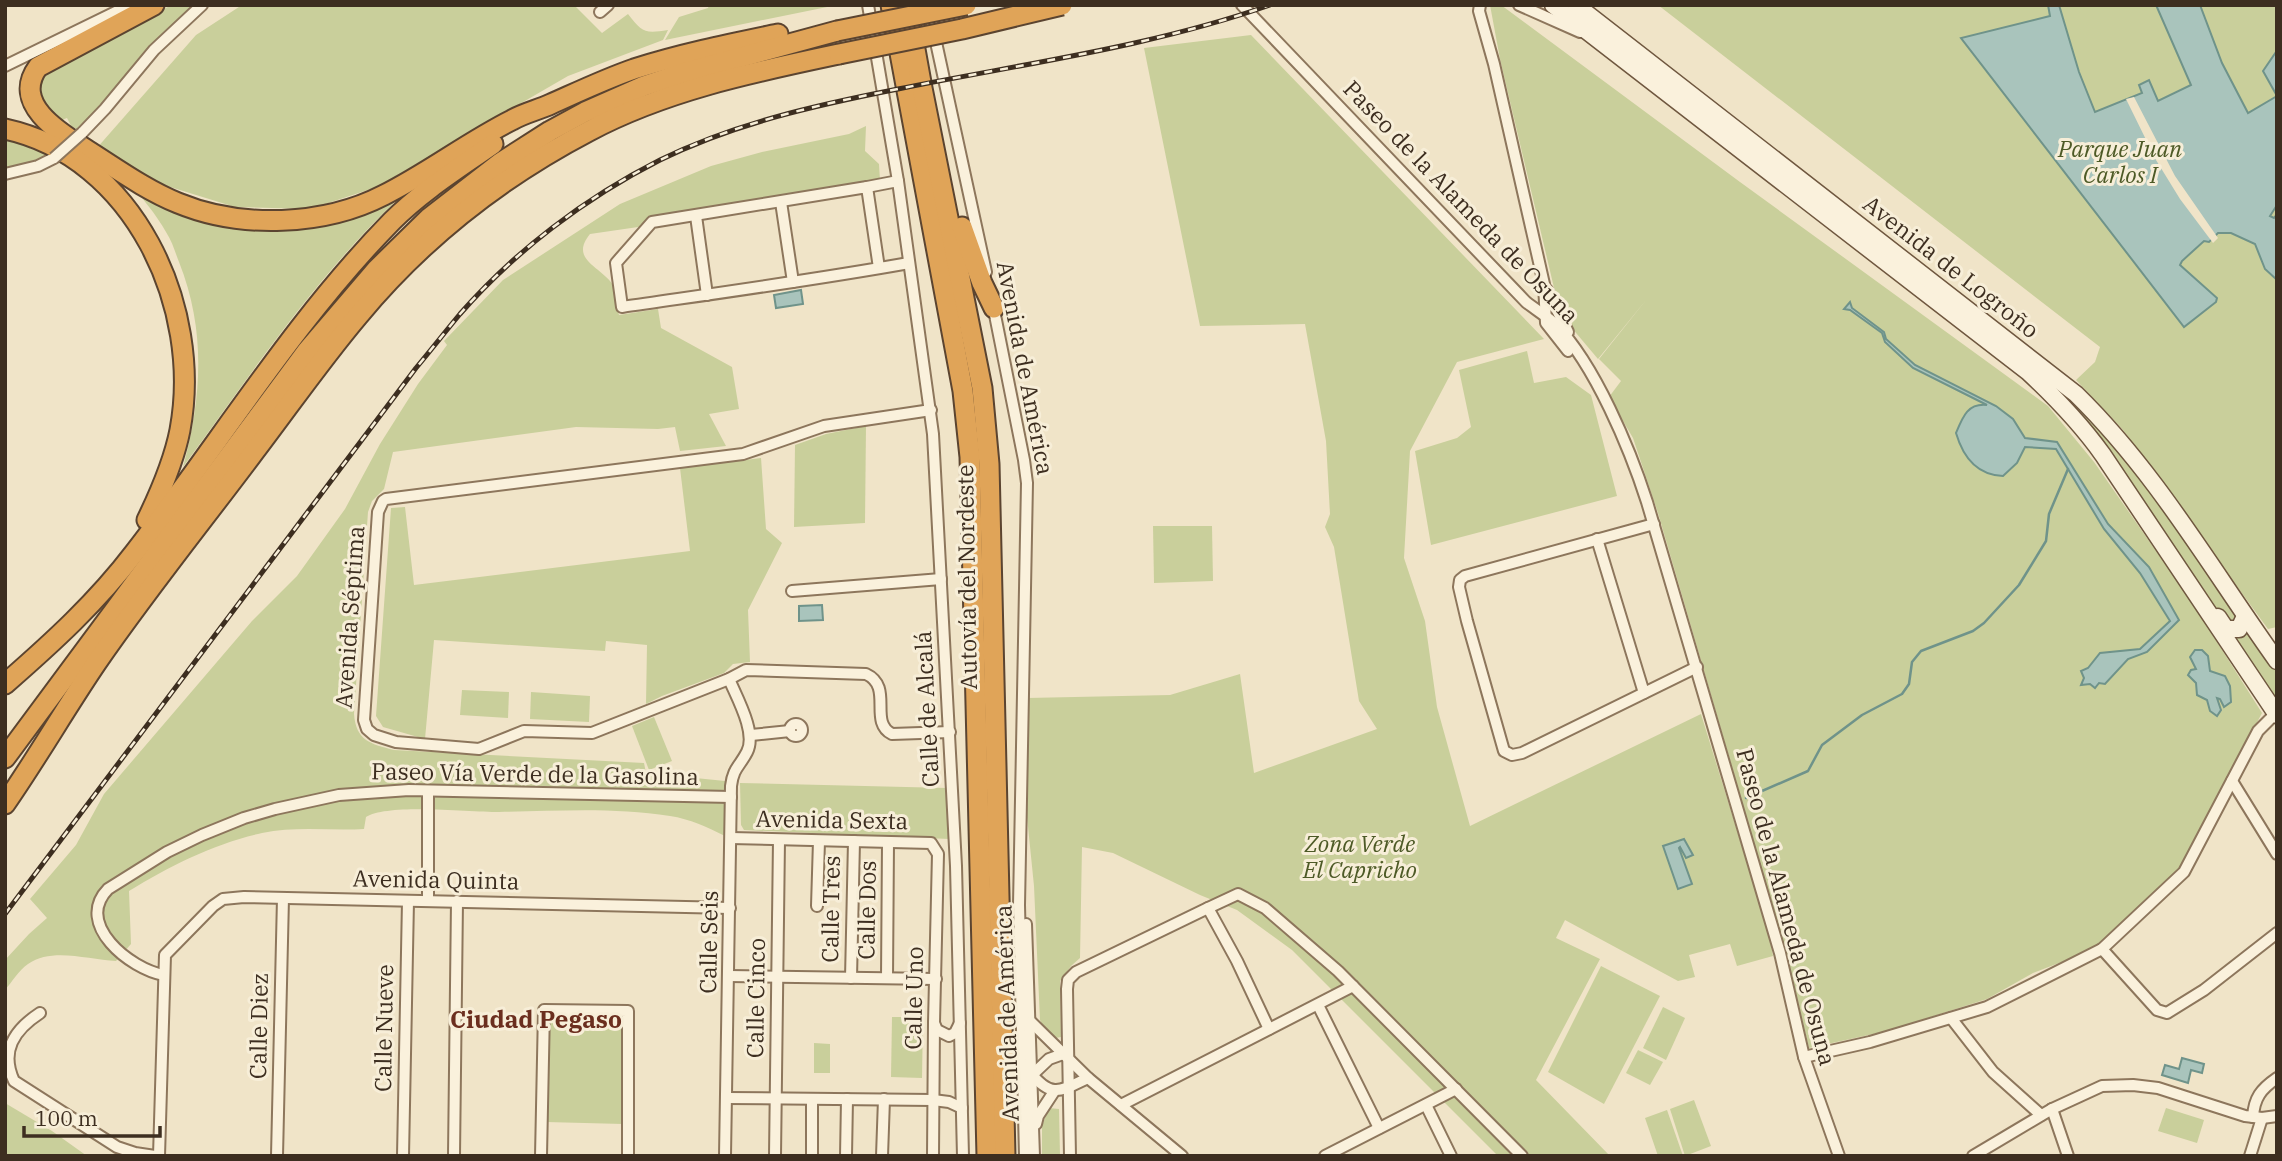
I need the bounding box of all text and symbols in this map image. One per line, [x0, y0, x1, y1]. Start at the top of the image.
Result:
street label: Paseo de la Alameda de Osuna [1337, 73, 1586, 329]
park label: Parque Juan Carlos I [2057, 133, 2182, 189]
street label: Avenida de Logroño [1858, 188, 2046, 344]
street label: Avenida de América [991, 259, 1061, 477]
street label: Autovía del Nordeste [949, 464, 983, 690]
street label: Avenida Séptima [328, 525, 370, 709]
street label: Calle de Alcalá [907, 630, 945, 788]
street label: Paseo de la Alameda de Osuna [1730, 745, 1844, 1069]
street label: Paseo Vía Verde de la Gasolina [371, 755, 699, 791]
street label: Avenida Sexta [755, 803, 909, 835]
park label: Zona Verde El Capricho [1302, 828, 1417, 884]
street label: Calle Tres [814, 855, 846, 963]
street label: Calle Dos [850, 860, 882, 960]
street label: Avenida Quinta [352, 863, 520, 895]
street label: Calle Seis [692, 890, 724, 994]
street label: Avenida de América [987, 904, 1025, 1122]
street label: Calle Cinco [739, 938, 771, 1058]
street label: Calle Uno [897, 946, 929, 1050]
street label: Calle Nueve [367, 964, 399, 1092]
street label: Calle Diez [242, 973, 274, 1079]
district label: Ciudad Pegaso [450, 1003, 622, 1035]
scale bar [24, 1094, 161, 1138]
text: 100 m [35, 1104, 98, 1132]

